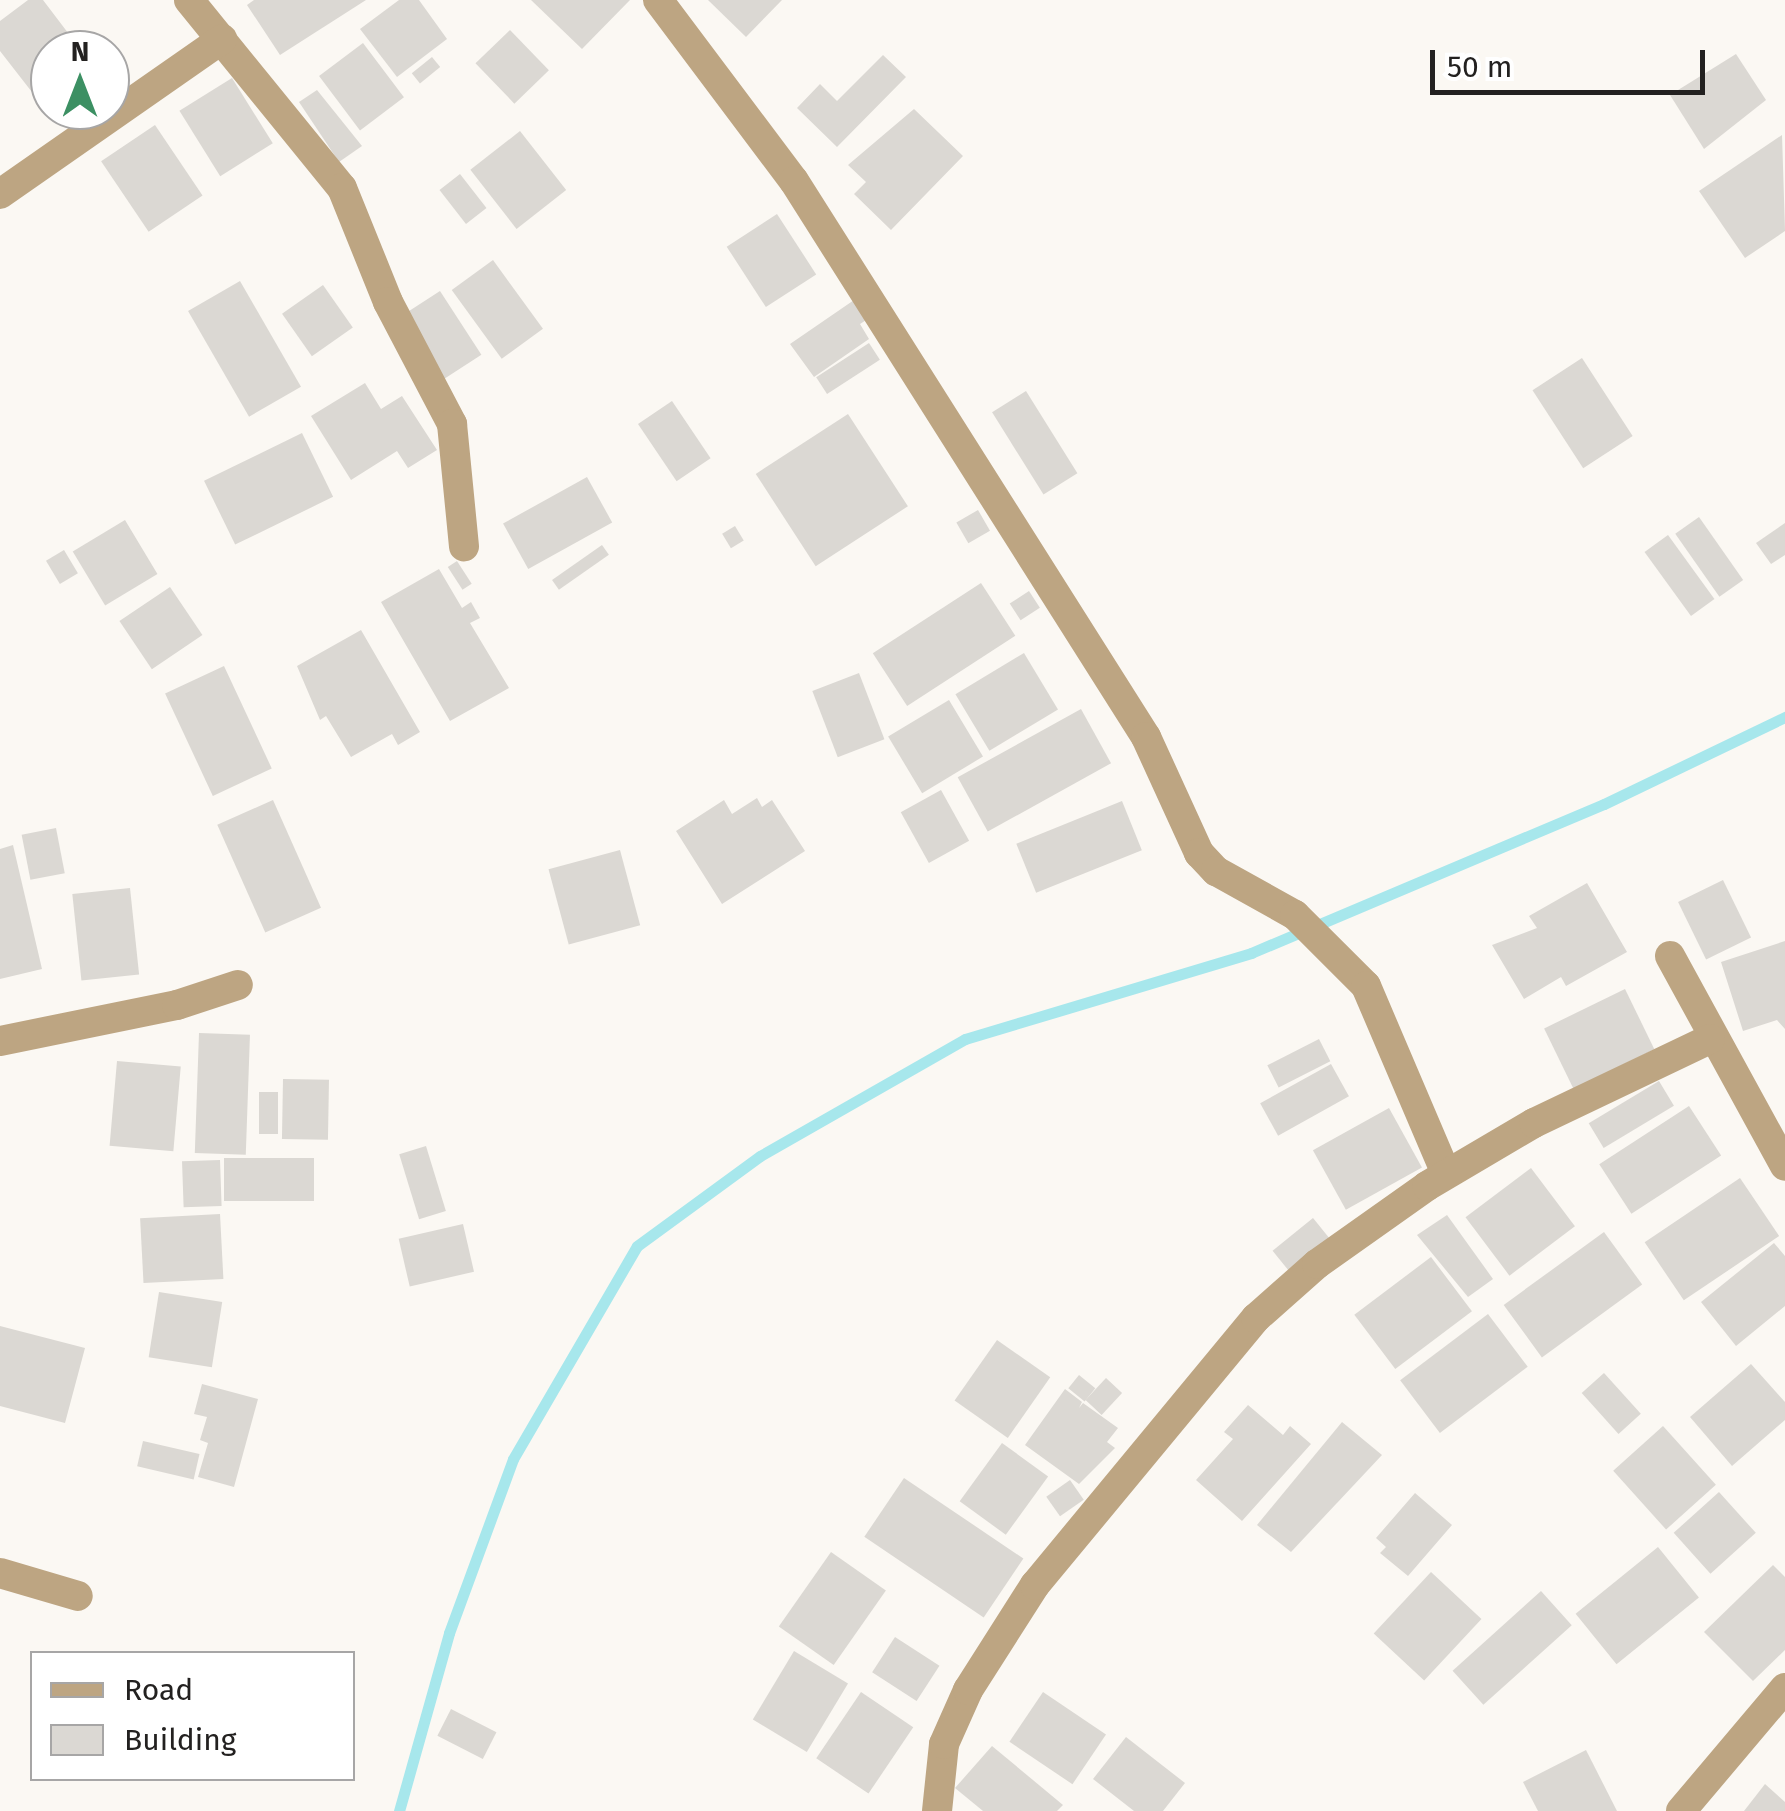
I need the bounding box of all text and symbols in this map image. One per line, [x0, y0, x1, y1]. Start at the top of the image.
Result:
north arrow [30, 30, 130, 130]
scale bar [1435, 30, 1710, 92]
text: N [71, 35, 89, 68]
text: 50 m [1447, 49, 1512, 85]
legend [30, 1651, 355, 1781]
text: Road [124, 1672, 193, 1708]
text: Building [124, 1722, 236, 1758]

